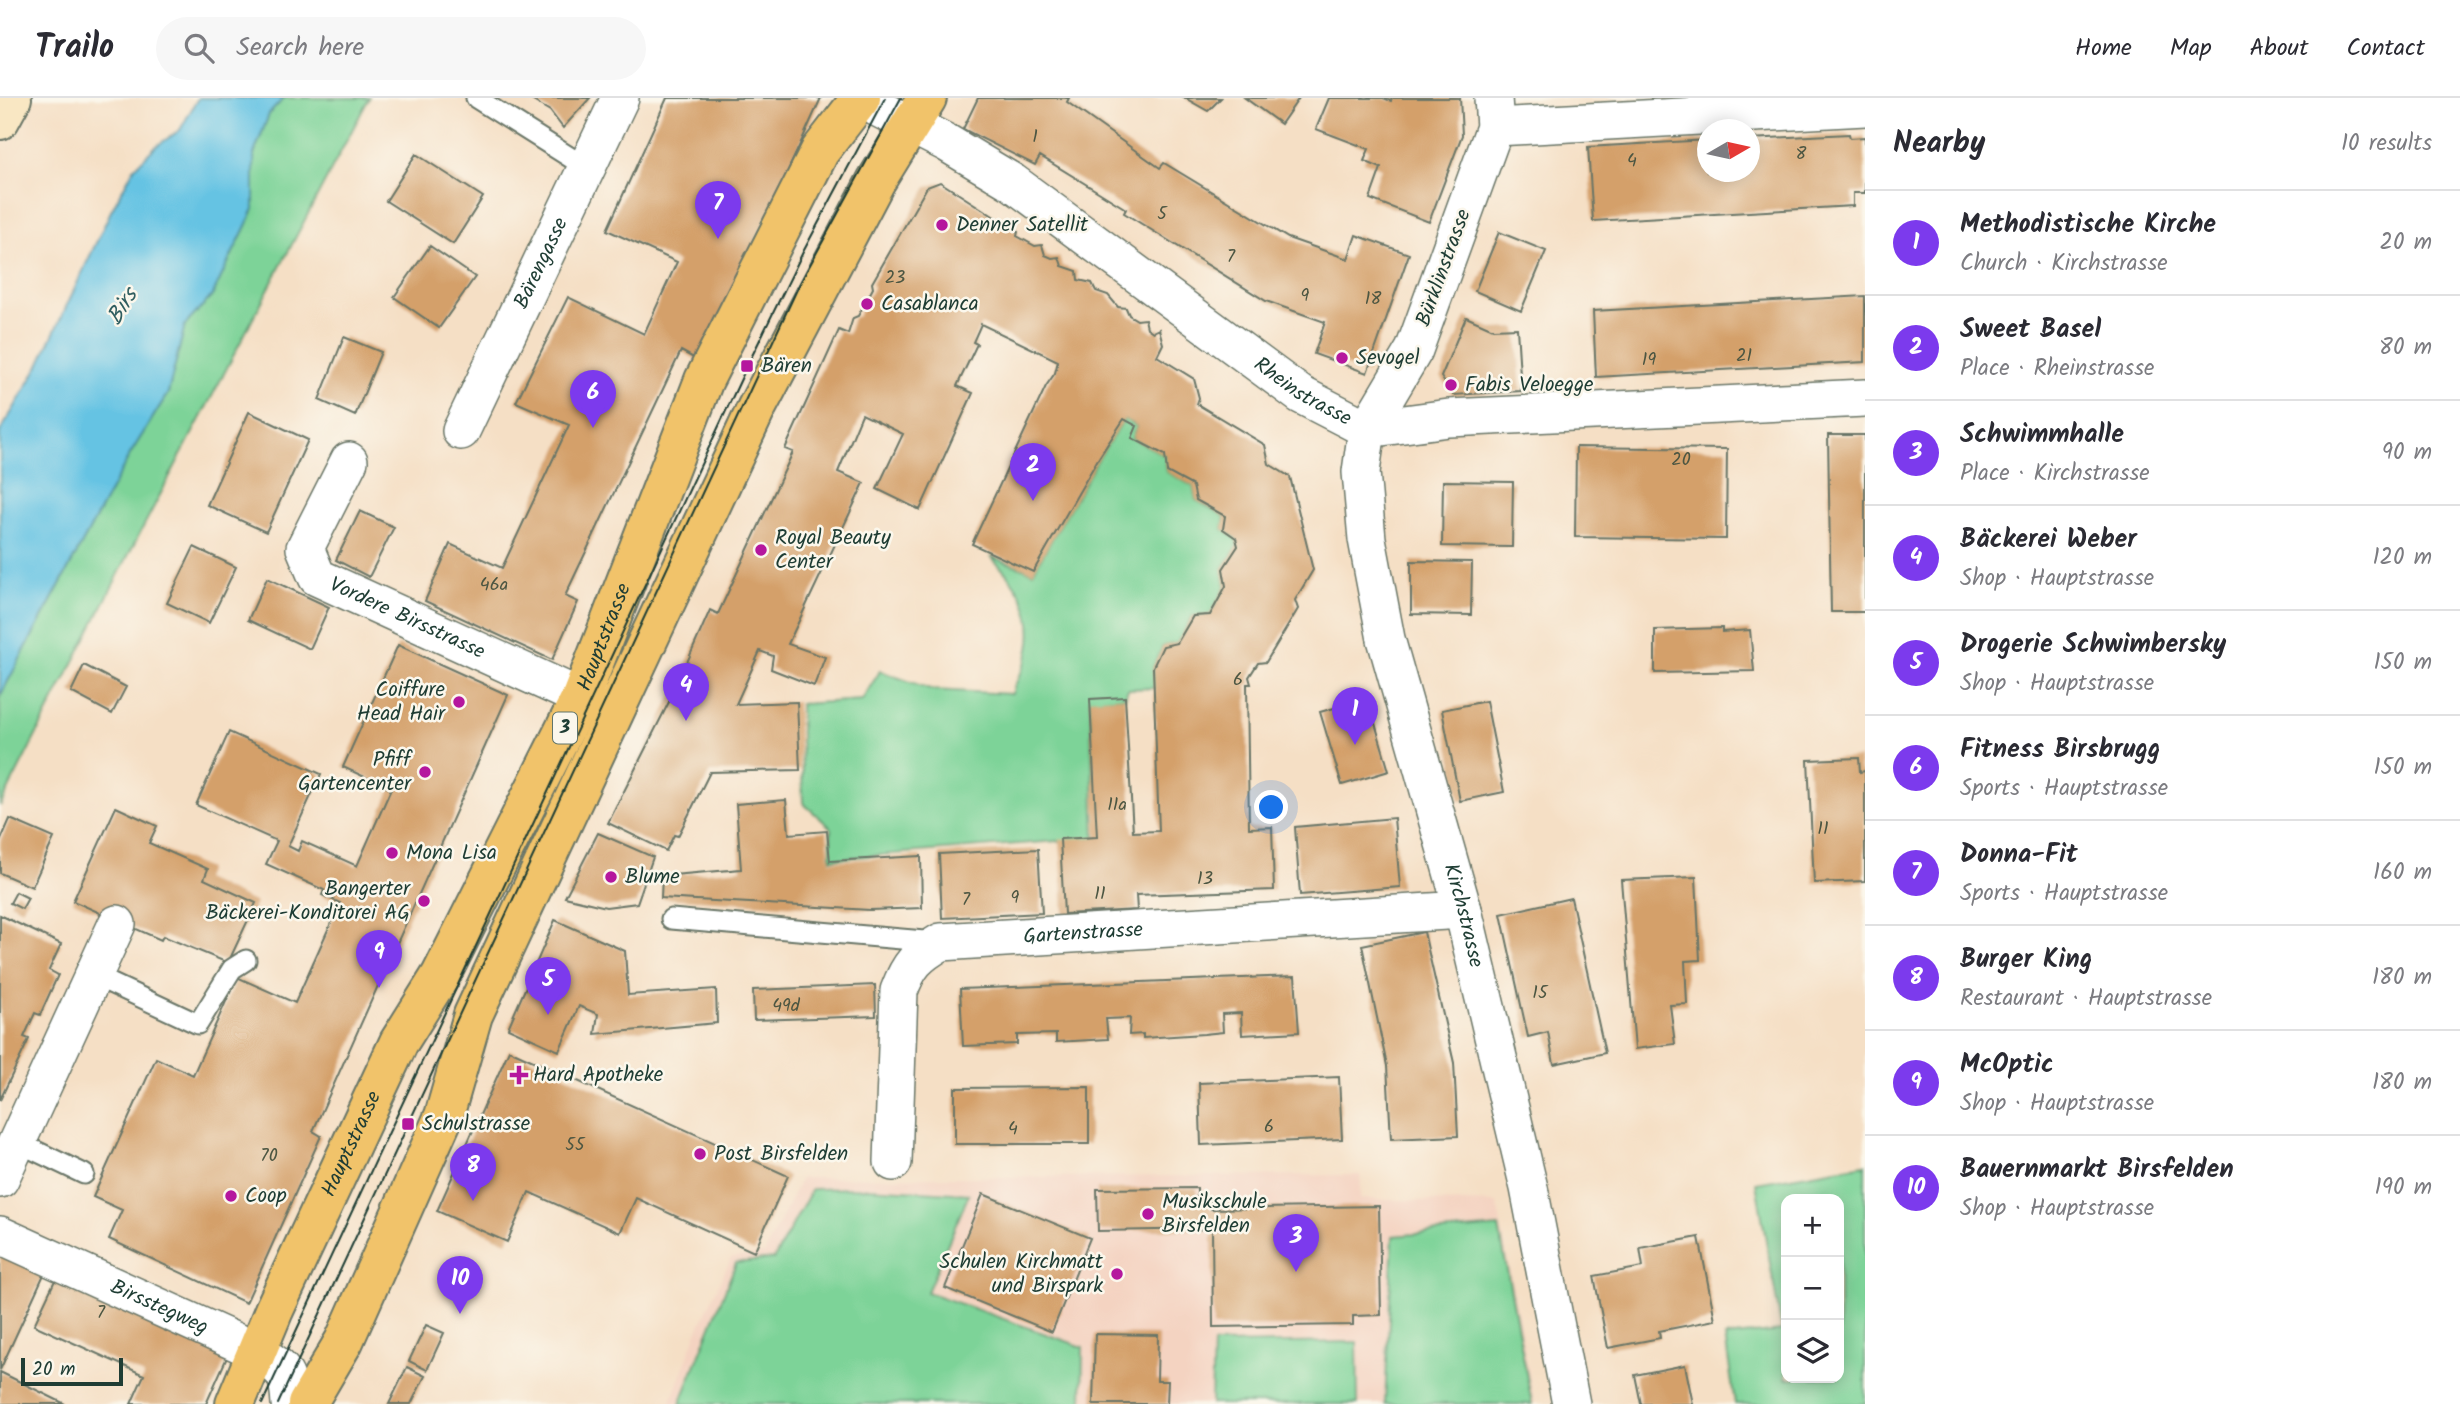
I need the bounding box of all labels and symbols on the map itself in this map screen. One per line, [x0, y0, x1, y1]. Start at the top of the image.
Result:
north arrow [1697, 119, 1760, 182]
house number: 1 [1032, 123, 1038, 152]
house number: 8 [1796, 140, 1807, 169]
house number: 4 [1627, 147, 1637, 176]
pin: 7 [695, 181, 741, 239]
house number: 5 [1157, 200, 1168, 229]
street label: Bürklinstrasse [1407, 204, 1481, 331]
place label: Denner Satellit [956, 209, 1089, 242]
street label: Bärengasse [505, 211, 577, 315]
marker: Denner Satellit [934, 217, 950, 233]
house number: 7 [1227, 243, 1236, 272]
house number: 23 [885, 264, 905, 293]
water label: Birs [98, 280, 149, 332]
house number: 9 [1301, 282, 1310, 311]
house number: 18 [1365, 285, 1381, 314]
place label: Casablanca [881, 288, 979, 321]
marker: Casablanca [859, 296, 875, 312]
place label: Sevogel [1356, 342, 1420, 375]
house number: 21 [1736, 342, 1752, 371]
house number: 19 [1642, 346, 1656, 375]
street label: Rheinstrasse [1247, 349, 1358, 435]
place label: Bären [761, 350, 812, 383]
marker: Sevogel [1334, 350, 1350, 366]
marker: Bären [739, 358, 755, 374]
place label: Fabis Veloegge [1465, 369, 1594, 402]
pin: 6 [570, 370, 616, 428]
marker: Fabis Veloegge [1443, 377, 1459, 393]
pin: 2 [1010, 443, 1056, 501]
house number: 20 [1671, 446, 1691, 475]
place label: Royal Beauty Center [775, 522, 891, 579]
marker: Royal Beauty Center [753, 542, 769, 558]
street label: Vordere Birsstrasse [324, 568, 491, 668]
house number: 46a [480, 571, 508, 600]
street label: Hauptstrasse [568, 578, 640, 696]
pin: 4 [663, 663, 709, 721]
house number: 6 [1233, 666, 1243, 695]
place label: Coiffure Head Hair [357, 674, 446, 731]
pin: 1 [1332, 687, 1378, 745]
marker: Coiffure Head Hair [451, 694, 467, 710]
road number: 3 [553, 712, 577, 744]
place label: Pfiff Gartencenter [298, 744, 413, 801]
marker: Pfiff Gartencenter [417, 764, 433, 780]
your location [1254, 790, 1288, 824]
house number: 11a [1107, 791, 1127, 820]
house number: 11 [1817, 815, 1829, 844]
place label: Mona Lisa [406, 837, 497, 870]
marker: Mona Lisa [384, 845, 400, 861]
street label: Kirchstrasse [1434, 860, 1493, 971]
place label: Blume [625, 861, 680, 894]
house number: 13 [1197, 865, 1213, 894]
marker: Blume [603, 869, 619, 885]
place label: Bangerter Bäckerei-Konditorei AG [205, 873, 411, 930]
house number: 11 [1094, 880, 1106, 909]
house number: 9 [1011, 884, 1020, 913]
house number: 7 [962, 886, 971, 915]
marker: Bangerter Bäckerei-Konditorei AG [416, 893, 432, 909]
street label: Gartenstrasse [1022, 913, 1145, 953]
pin: 9 [356, 930, 402, 988]
pin: 5 [525, 957, 571, 1015]
house number: 15 [1532, 979, 1549, 1008]
house number: 49d [772, 992, 801, 1021]
place label: Hard Apotheke [533, 1059, 664, 1092]
marker: Hard Apotheke [511, 1067, 527, 1083]
street label: Hauptstrasse [313, 1085, 391, 1202]
place label: Schulstrasse [422, 1108, 531, 1141]
house number: 6 [1264, 1113, 1274, 1142]
house number: 4 [1008, 1115, 1018, 1144]
marker: Schulstrasse [400, 1116, 416, 1132]
house number: 55 [565, 1131, 586, 1160]
place label: Post Birsfelden [714, 1138, 848, 1171]
house number: 70 [260, 1142, 278, 1171]
pin: 8 [450, 1143, 496, 1201]
marker: Post Birsfelden [692, 1146, 708, 1162]
place label: Coop [245, 1180, 287, 1213]
place label: Musikschule Birsfelden [1162, 1186, 1267, 1243]
marker: Coop [223, 1188, 239, 1204]
marker: Musikschule Birsfelden [1140, 1206, 1156, 1222]
pin: 3 [1273, 1214, 1319, 1272]
place label: Schulen Kirchmatt und Birspark [939, 1246, 1104, 1303]
pin: 10 [437, 1256, 483, 1314]
marker: Schulen Kirchmatt und Birspark [1109, 1266, 1125, 1282]
street label: Birsstegweg [105, 1271, 214, 1344]
house number: 7 [97, 1299, 106, 1328]
scale bar [21, 1355, 122, 1387]

